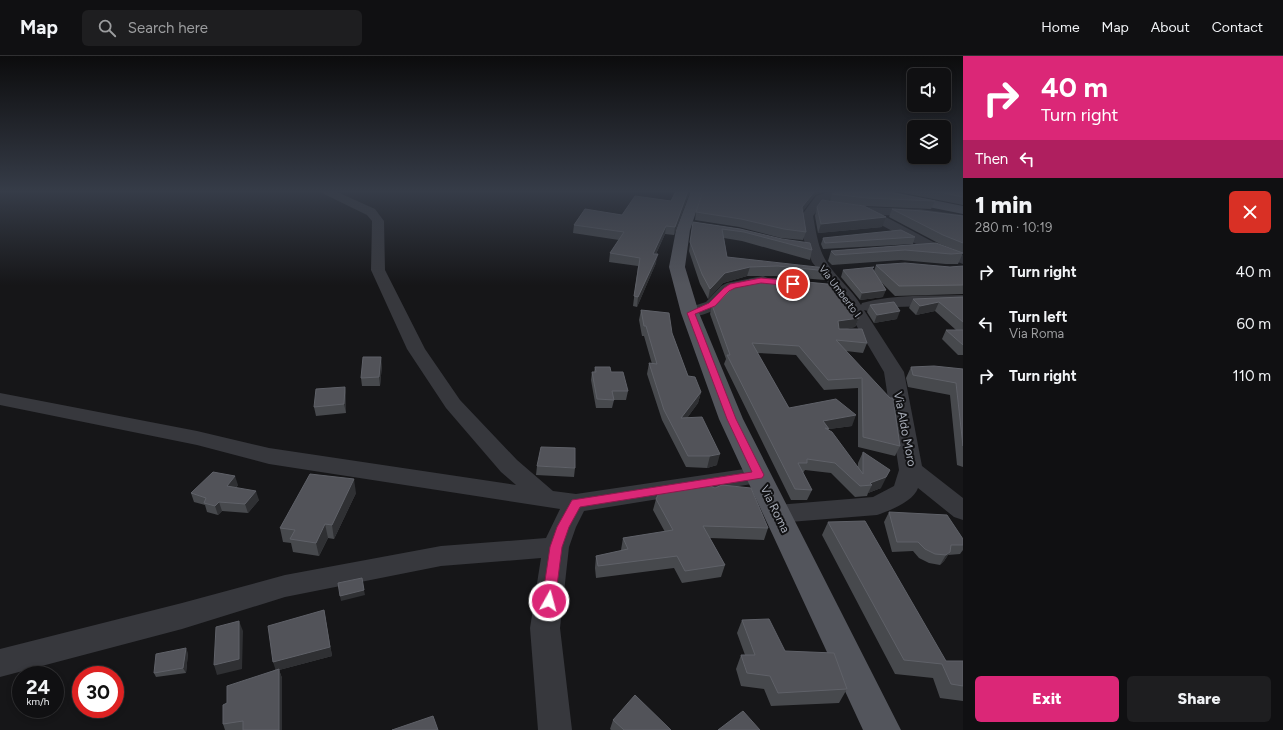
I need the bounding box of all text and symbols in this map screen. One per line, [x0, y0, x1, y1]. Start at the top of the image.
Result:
search box [82, 10, 362, 46]
text: Map [20, 16, 58, 39]
icon: search [96, 17, 118, 39]
text: Search here [128, 19, 208, 37]
text: Home [1041, 19, 1080, 36]
text: Map [1102, 19, 1129, 36]
text: About [1151, 19, 1190, 36]
text: Contact [1212, 19, 1263, 36]
map controls [907, 68, 951, 164]
button: sound [907, 68, 951, 112]
text: 40 m [1041, 70, 1108, 104]
icon: right [975, 72, 1027, 124]
text: Turn right [1041, 104, 1118, 126]
button: layers [907, 120, 951, 164]
icon: left [1016, 148, 1038, 170]
text: Then [975, 150, 1008, 168]
text: 1 min [975, 190, 1032, 219]
button: close [1229, 191, 1271, 233]
text: 280 m · 10:19 [975, 220, 1052, 235]
icon: right [975, 261, 997, 283]
street label: Via Umberto I [816, 262, 864, 320]
text: Turn right [1009, 263, 1077, 281]
text: 40 m [1236, 263, 1271, 281]
pin [776, 267, 810, 301]
icon: arrive [782, 273, 804, 295]
text: Turn left [1009, 308, 1067, 326]
icon: left [975, 313, 997, 335]
text: 60 m [1236, 315, 1271, 333]
text: Via Roma [1009, 326, 1064, 341]
icon: right [975, 365, 997, 387]
text: Turn right [1009, 367, 1077, 385]
text: 110 m [1233, 367, 1271, 385]
street label: Via Aldo Moro [891, 390, 919, 468]
street label: Via Roma [758, 483, 792, 535]
position arrow [528, 580, 570, 622]
speed limit sign: 30 [72, 666, 124, 718]
text: 24 [26, 675, 50, 699]
button: Exit [975, 676, 1119, 722]
button: Share [1127, 676, 1271, 722]
text: km/h [27, 695, 49, 708]

